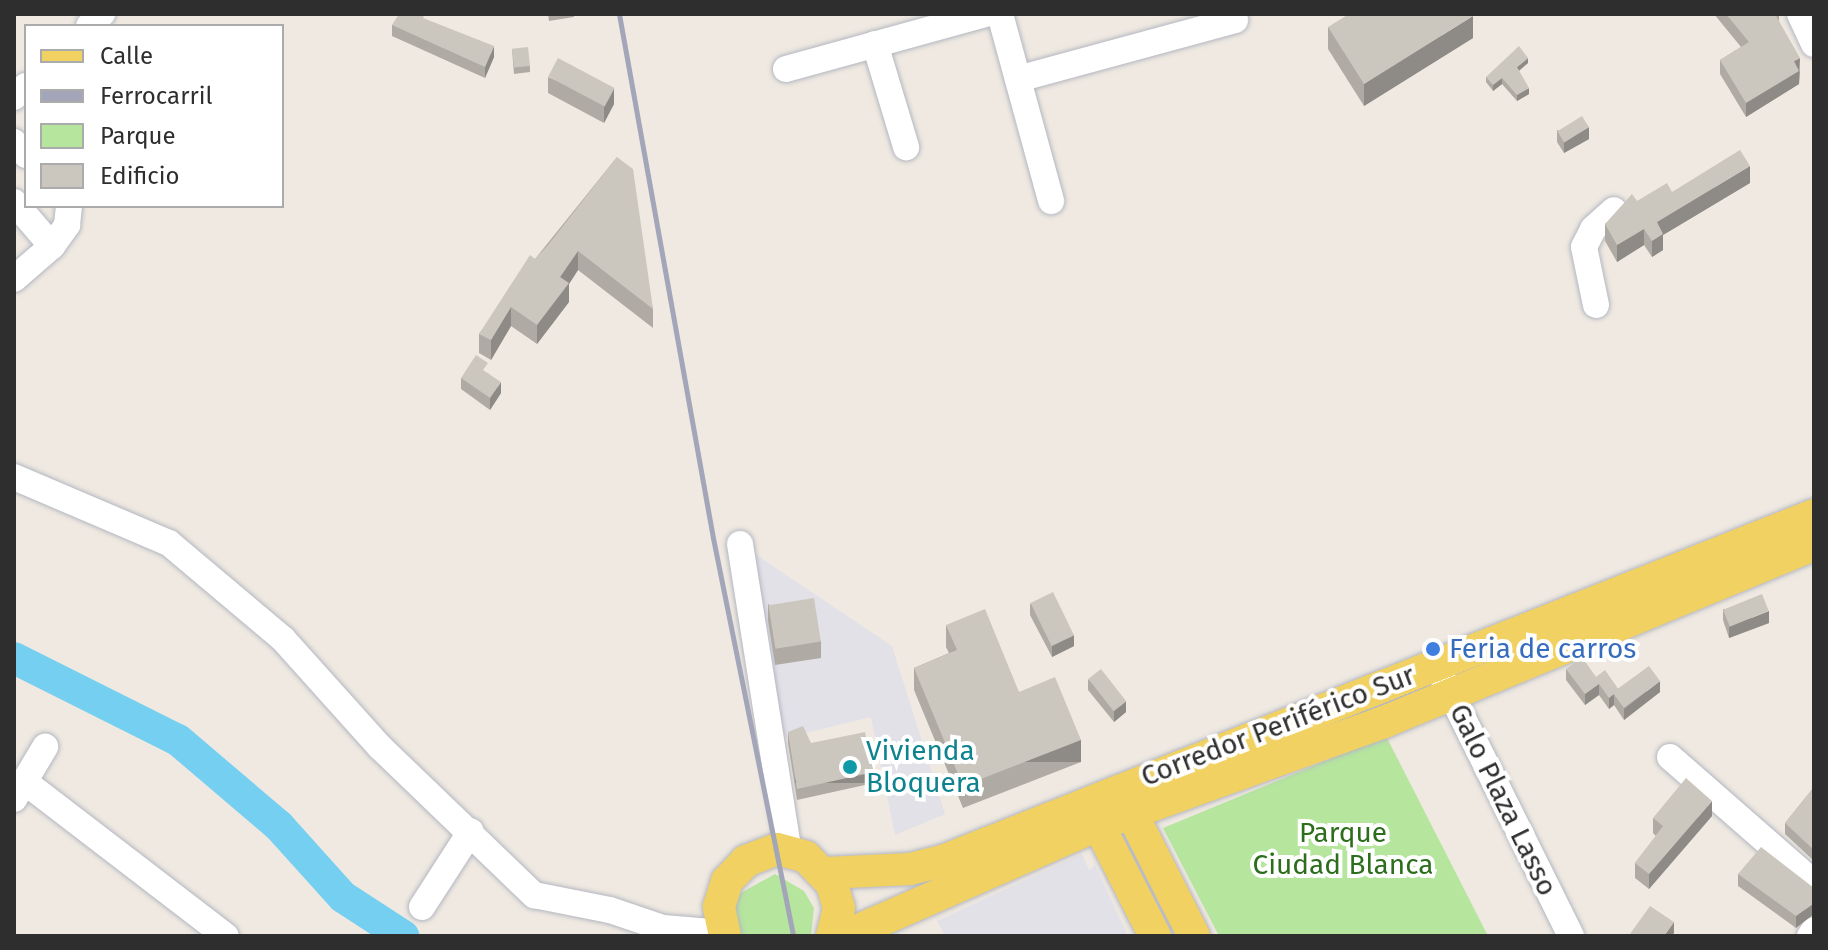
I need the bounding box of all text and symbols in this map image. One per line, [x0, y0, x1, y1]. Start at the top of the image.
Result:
legend [24, 24, 284, 208]
text: Calle [100, 42, 153, 70]
text: Ferrocarril [100, 82, 212, 110]
text: Parque [100, 122, 176, 150]
text: Edificio [100, 162, 180, 190]
place label: Feria de carros [1449, 632, 1636, 666]
marker: Feria de carros [1424, 640, 1442, 658]
street label: Corredor Periférico Sur [1136, 658, 1420, 794]
street label: Galo Plaza Lasso [1442, 699, 1564, 901]
place label: Vivienda Bloquera [866, 734, 981, 800]
marker: Vivienda Bloquera [841, 758, 859, 776]
park label: Parque Ciudad Blanca [1252, 816, 1434, 882]

